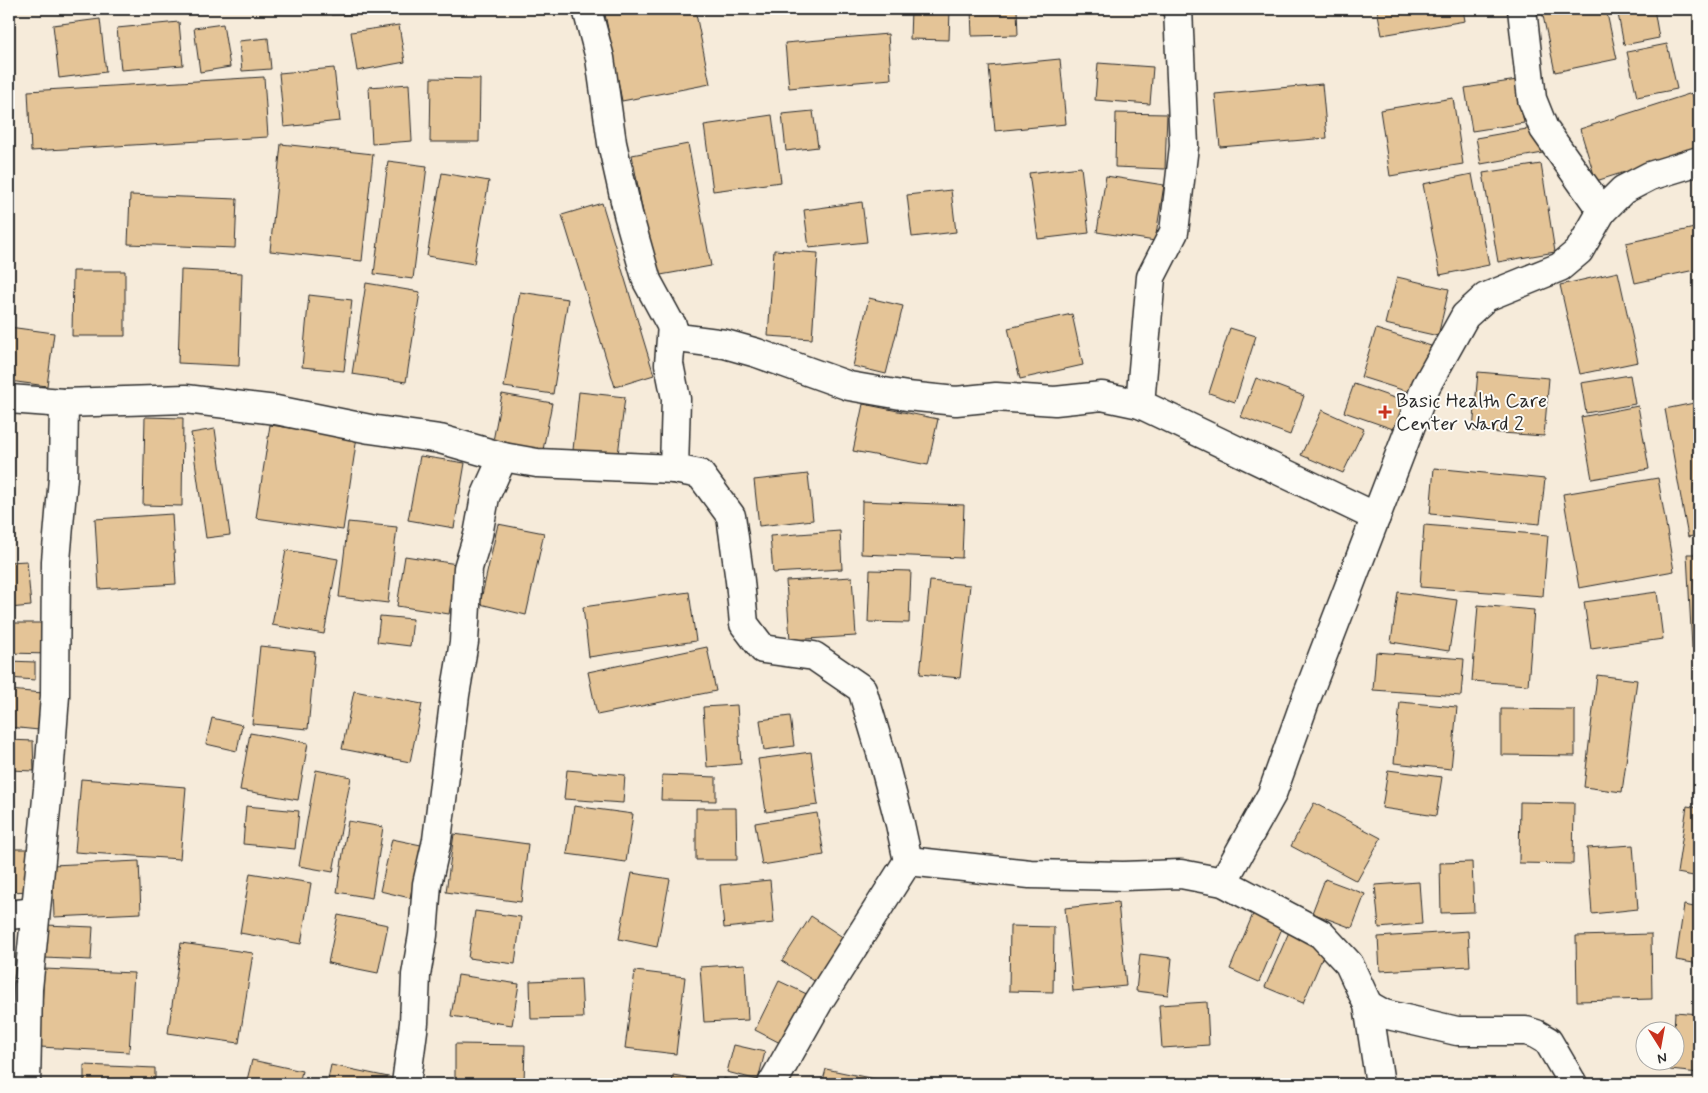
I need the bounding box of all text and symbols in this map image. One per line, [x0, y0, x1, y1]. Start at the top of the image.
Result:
place label: Basic Health Care Center Ward 2 [1396, 388, 1547, 438]
marker: Basic Health Care Center Ward 2 [1378, 405, 1392, 419]
north arrow [1636, 1020, 1686, 1070]
text: N [1656, 1048, 1669, 1068]

